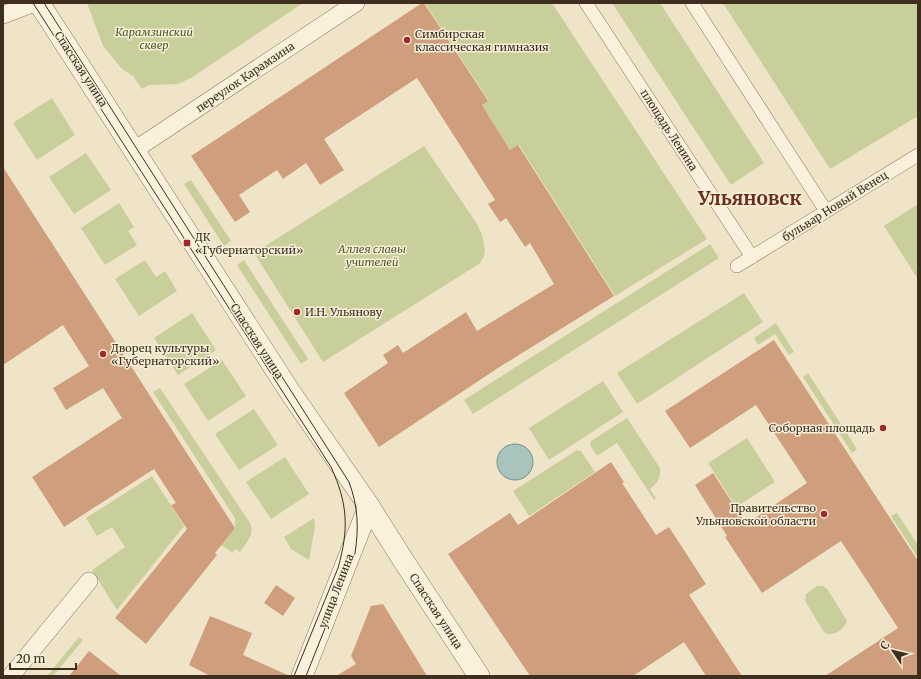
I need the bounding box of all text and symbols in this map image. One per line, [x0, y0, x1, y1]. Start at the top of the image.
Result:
park label: Карамзинский сквер [115, 25, 193, 52]
place label: Симбирская классическая гимназия [415, 27, 549, 54]
street label: Спасская улица [51, 29, 111, 109]
marker: Симбирская классическая гимназия [402, 35, 412, 45]
street label: переулок Карамзина [193, 39, 297, 115]
street label: площадь Ленина [637, 87, 701, 173]
street label: бульвар Новый Венец [780, 168, 890, 244]
district label: Ульяновск [697, 186, 802, 210]
place label: ДК «Губернаторский» [195, 230, 304, 257]
marker: ДК «Губернаторский» [182, 238, 192, 248]
park label: Аллея славы учителей [337, 242, 406, 269]
street label: Спасская улица [227, 301, 287, 381]
place label: И.Н. Ульянову [305, 305, 383, 319]
marker: И.Н. Ульянову [292, 307, 302, 317]
place label: Дворец культуры «Губернаторский» [111, 341, 220, 368]
marker: Дворец культуры «Губернаторский» [98, 349, 108, 359]
place label: Соборная площадь [769, 421, 875, 435]
marker: Соборная площадь [878, 423, 888, 433]
place label: Правительство Ульяновской области [695, 501, 817, 528]
marker: Правительство Ульяновской области [819, 509, 829, 519]
street label: улица Ленина [315, 552, 357, 630]
street label: Спасская улица [406, 571, 466, 651]
north arrow [873, 631, 913, 671]
text: С [877, 638, 893, 652]
scale bar [10, 645, 76, 671]
text: 20 m [16, 651, 45, 666]

